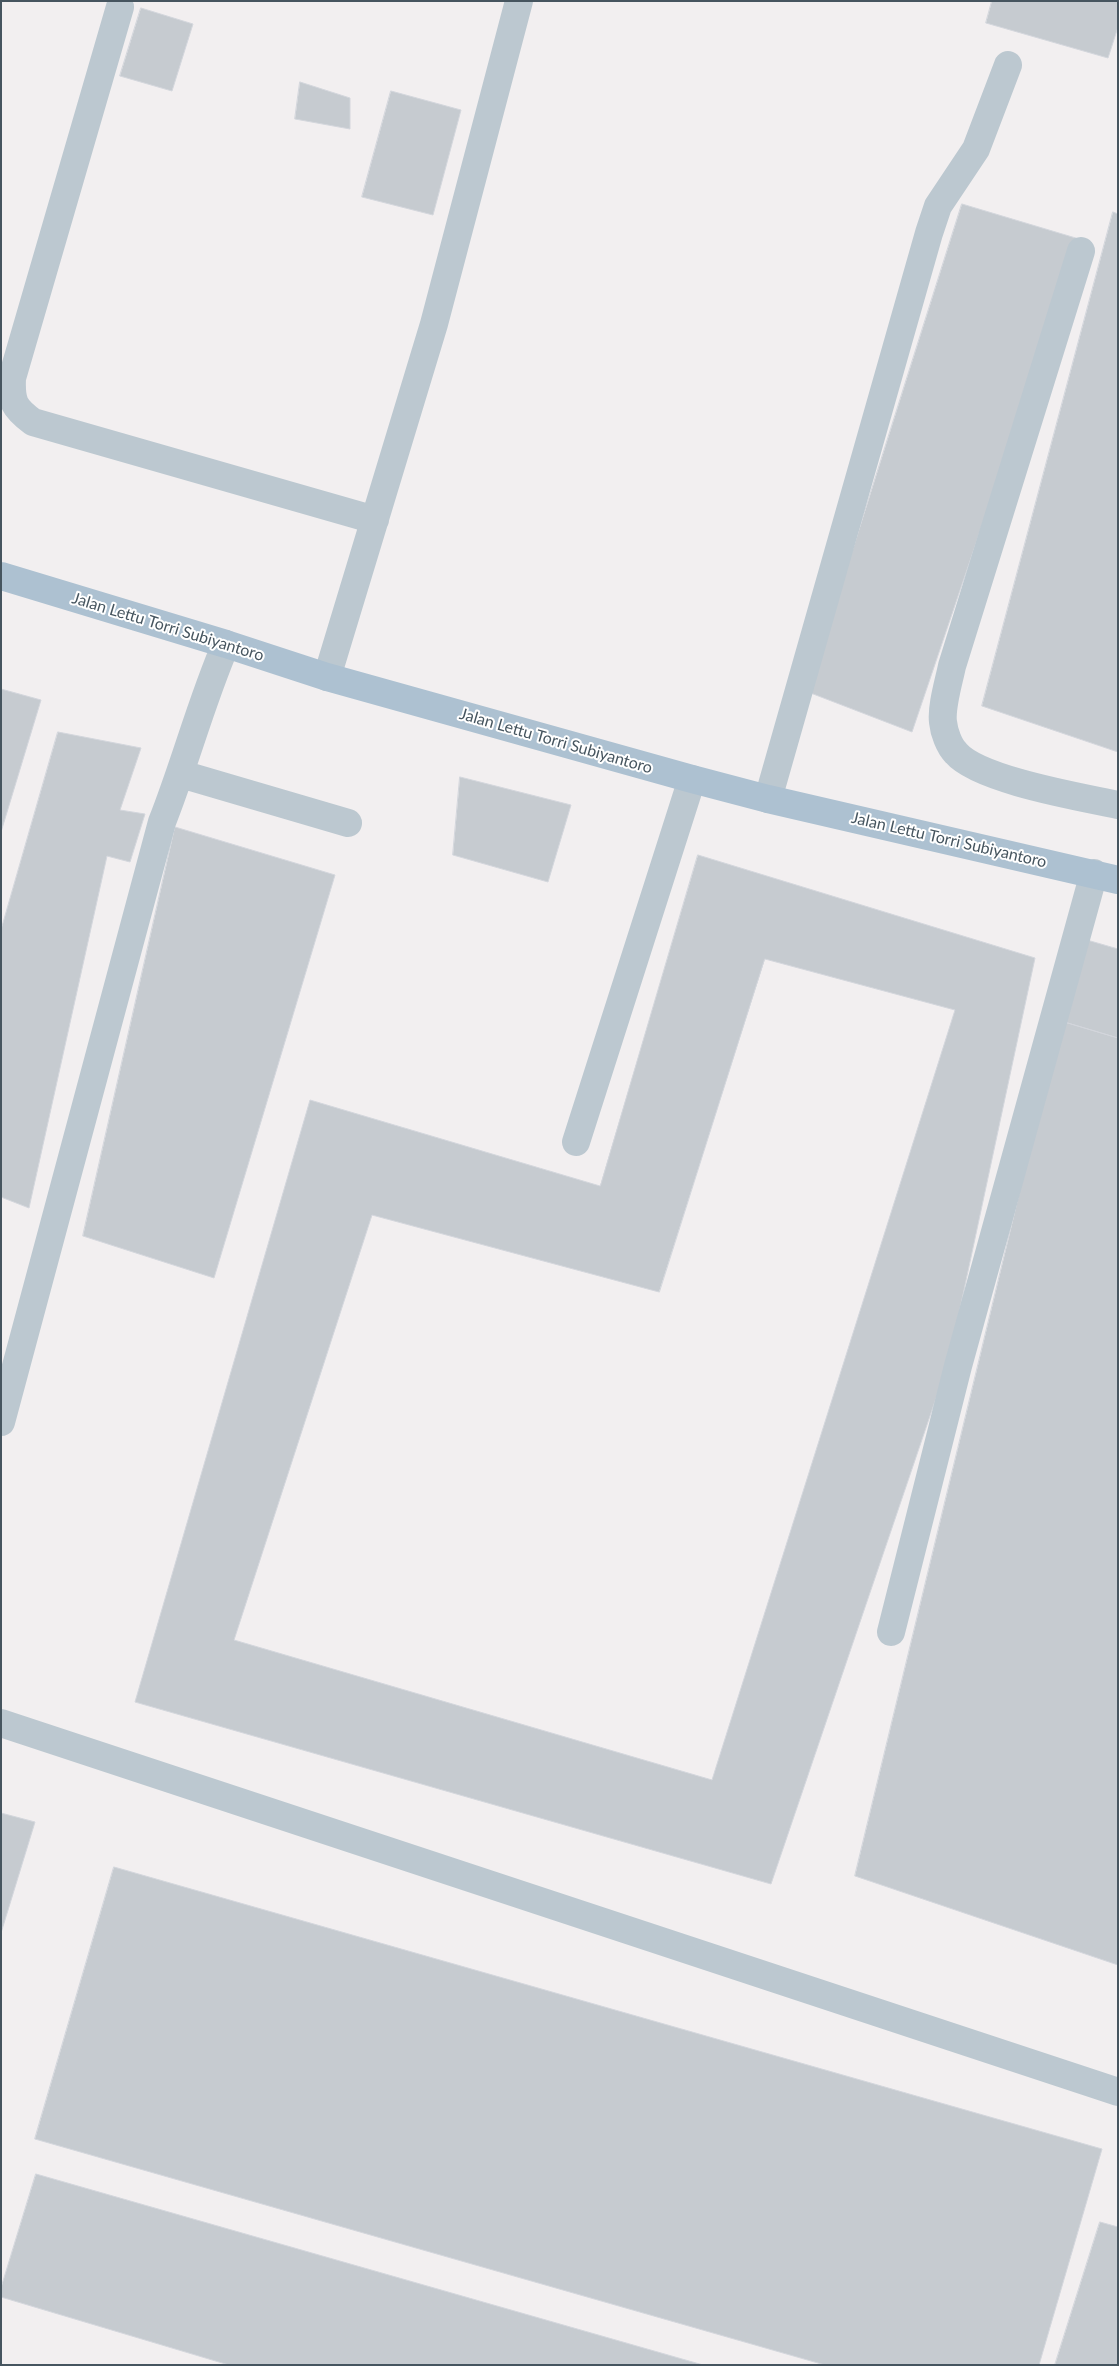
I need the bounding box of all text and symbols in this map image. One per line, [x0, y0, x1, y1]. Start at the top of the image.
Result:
street label: Jalan Lettu Torri Subiyantoro [70, 589, 266, 665]
street label: Jalan Lettu Torri Subiyantoro [457, 704, 655, 778]
street label: Jalan Lettu Torri Subiyantoro [850, 808, 1048, 872]

